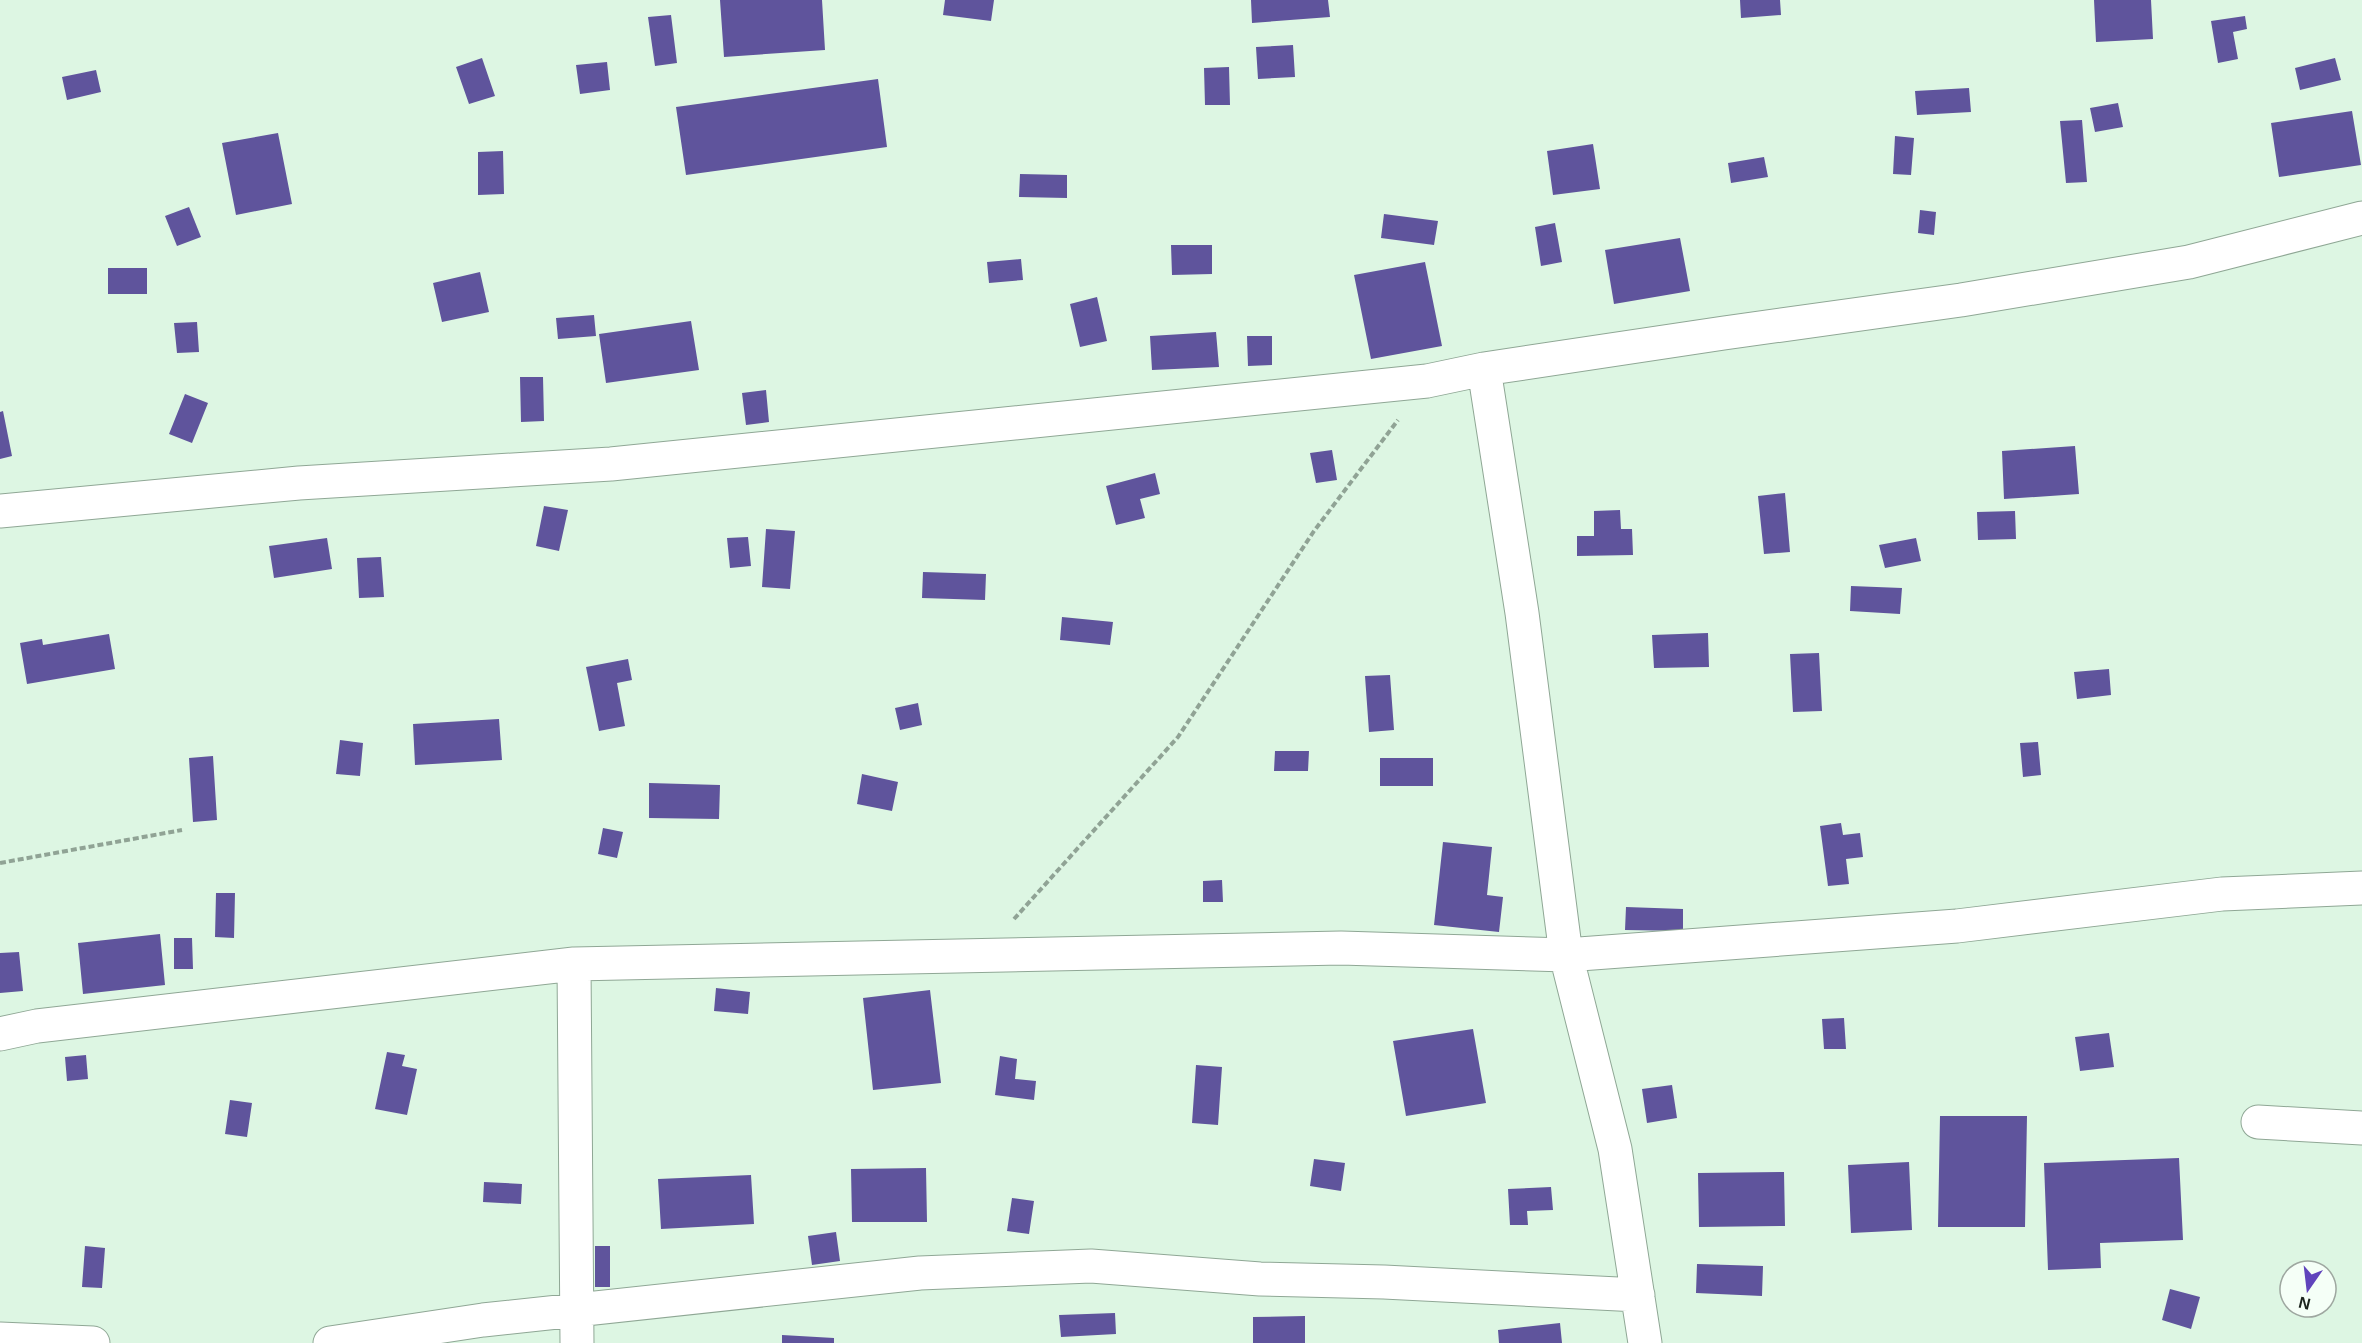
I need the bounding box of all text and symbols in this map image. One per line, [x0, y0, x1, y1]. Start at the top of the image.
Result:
north arrow [2278, 1259, 2338, 1319]
text: N [2297, 1293, 2312, 1313]

